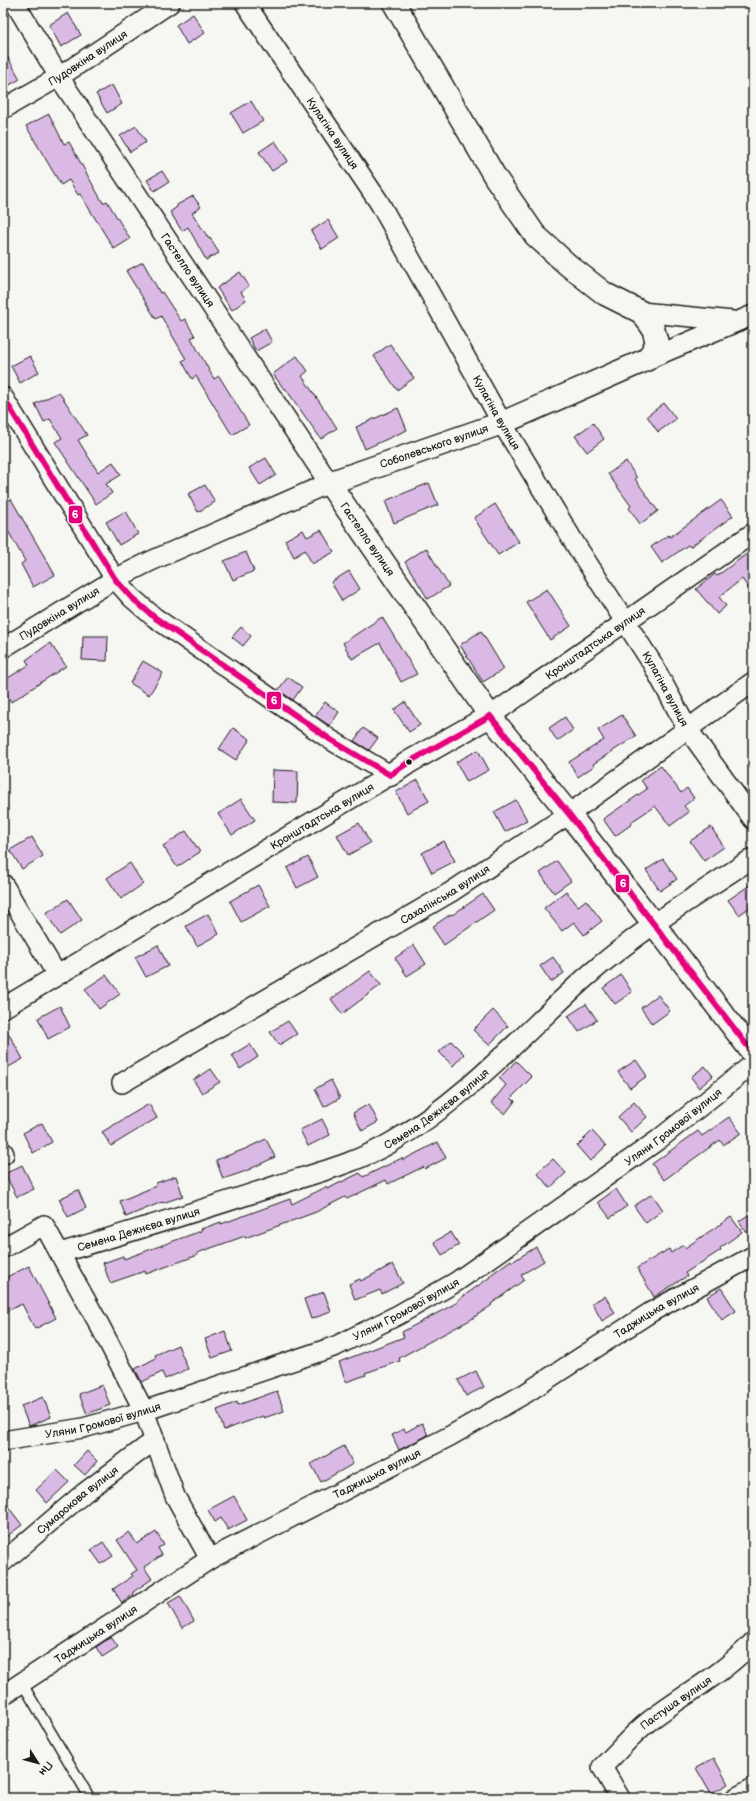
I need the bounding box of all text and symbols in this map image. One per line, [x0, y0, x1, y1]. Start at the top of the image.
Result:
street label: Пудовкіна вулиця [46, 27, 130, 89]
street label: Кулагіна вулиця [304, 95, 361, 172]
street label: Гастелло вулиця [158, 231, 217, 310]
street label: Кулагіна вулиця [470, 373, 523, 452]
street label: Соболевського вулиця [378, 422, 490, 471]
street label: Гастелло вулиця [337, 500, 397, 579]
line badge: 6 [68, 505, 83, 524]
text: 6 [72, 508, 79, 521]
street label: Пудовкіна вулиця [17, 584, 102, 643]
street label: Кронштадтська вулиця [543, 604, 648, 683]
street label: Кулагіна вулиця [639, 649, 691, 729]
line badge: 6 [266, 691, 282, 710]
text: 6 [271, 694, 278, 707]
unlabelled marker [404, 757, 414, 767]
street label: Кронштадтська вулиця [268, 780, 376, 853]
street label: Сахалінська вулиця [398, 862, 492, 927]
line badge: 6 [615, 874, 630, 893]
text: 6 [620, 877, 627, 890]
street label: Семена Дежнєва вулиця [382, 1066, 492, 1152]
street label: Уляни Громової вулиця [622, 1086, 724, 1168]
street label: Семена Дежнєва вулиця [76, 1205, 201, 1254]
street label: Уляни Громової вулиця [351, 1276, 461, 1344]
street label: Таджицька вулиця [612, 1281, 701, 1341]
street label: Уляни Громової вулиця [44, 1400, 162, 1441]
street label: Таджицька вулиця [331, 1446, 423, 1502]
street label: Сумарокова вулиця [35, 1464, 121, 1537]
street label: Таджицька вулиця [52, 1603, 140, 1666]
street label: Пастуша вулиця [638, 1674, 714, 1733]
north arrow [18, 1743, 58, 1783]
text: Пн [36, 1759, 55, 1778]

